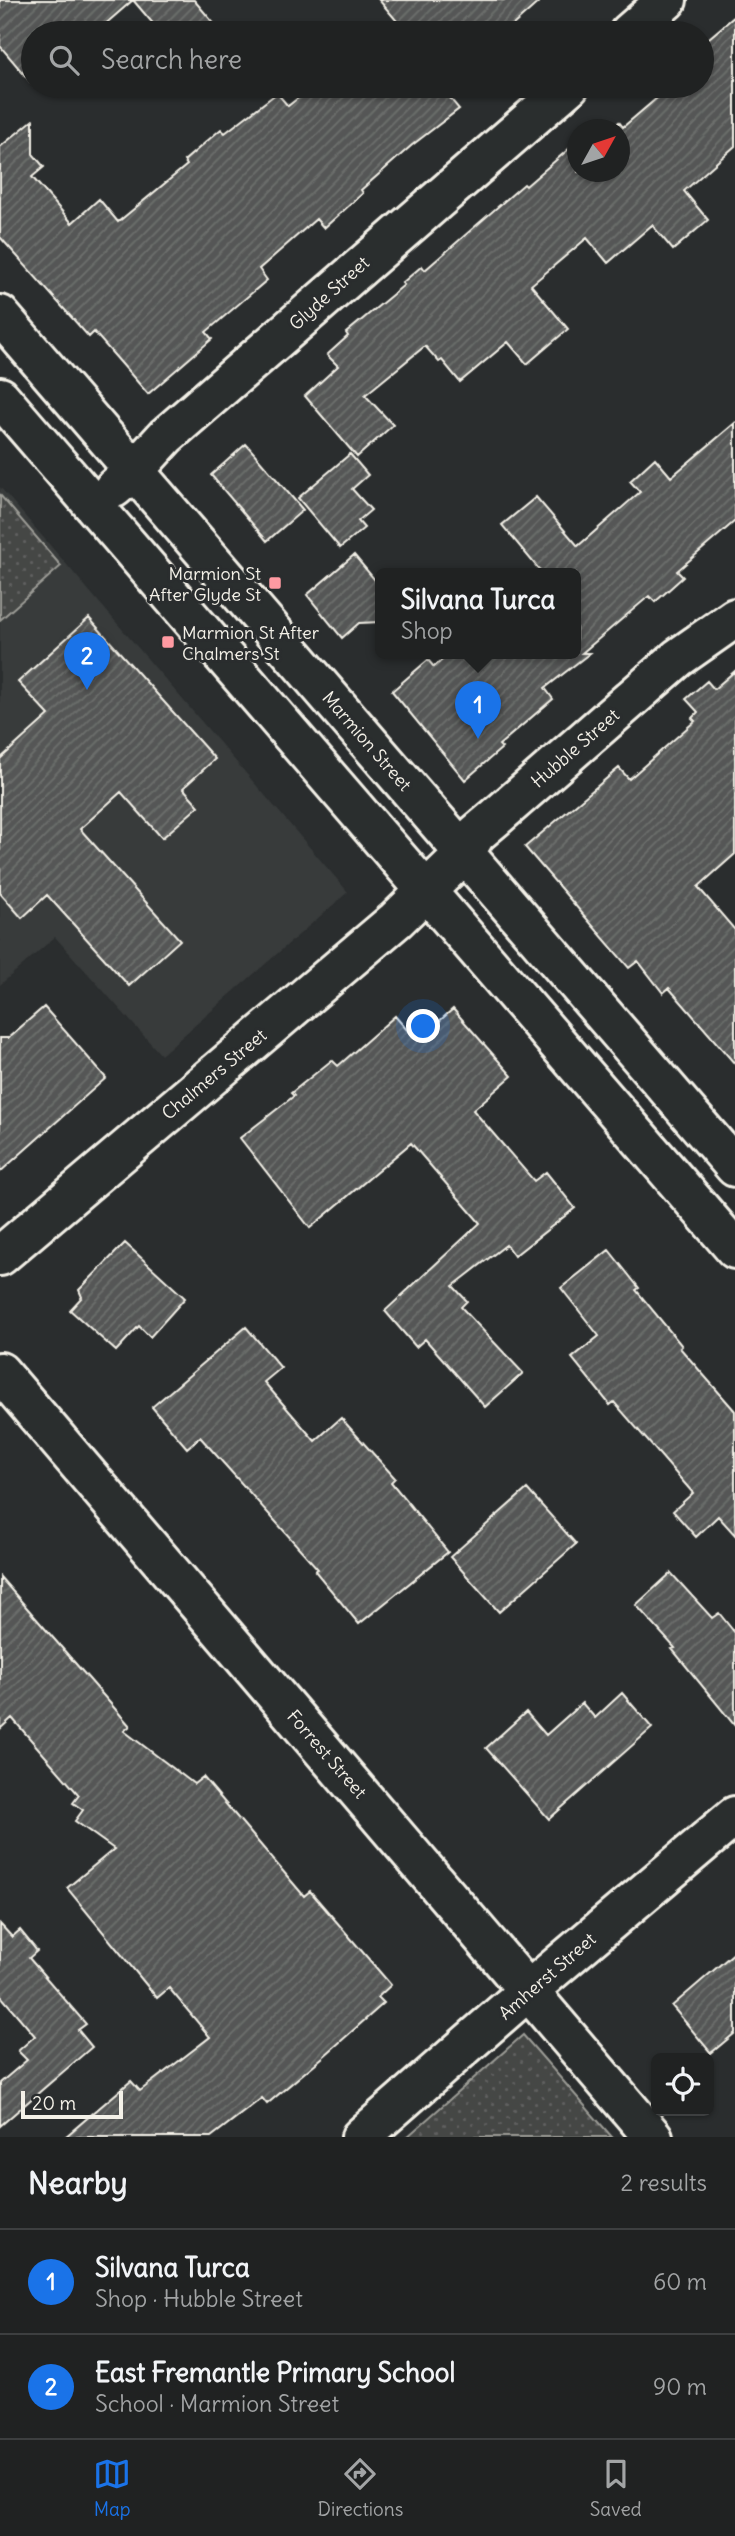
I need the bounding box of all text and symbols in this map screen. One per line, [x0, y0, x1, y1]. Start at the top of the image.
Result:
search box [21, 21, 714, 98]
icon: search [45, 41, 83, 79]
text: Search here [101, 43, 242, 76]
north arrow [567, 119, 630, 182]
street label: Glyde Street [284, 251, 374, 335]
place label: Marmion St After Glyde St [149, 562, 261, 606]
popup [375, 568, 581, 659]
marker: Marmion St After Glyde St [267, 575, 283, 591]
text: Silvana Turca [401, 583, 555, 616]
text: Shop [401, 616, 453, 645]
place label: Marmion St After Chalmers St [182, 621, 320, 665]
pin: 2 [64, 632, 110, 690]
marker: Marmion St After Chalmers St [160, 634, 176, 650]
pin: 1 [455, 681, 501, 739]
street label: Marmion Street [317, 686, 417, 796]
street label: Hubble Street [526, 703, 624, 793]
your location [406, 1009, 440, 1043]
street label: Chalmers Street [157, 1023, 271, 1125]
street label: Forrest Street [282, 1705, 372, 1803]
street label: Amherst Street [494, 1928, 600, 2024]
map controls [651, 2053, 714, 2116]
button: locate [651, 2053, 714, 2116]
scale bar [21, 2088, 122, 2120]
text: 20 m [32, 2091, 76, 2115]
text: Nearby [28, 2164, 128, 2202]
text: 2 results [621, 2168, 707, 2197]
text: Silvana Turca [95, 2251, 250, 2284]
text: 1 [46, 2267, 56, 2296]
text: 60 m [653, 2267, 707, 2296]
text: Shop · Hubble Street [95, 2284, 303, 2313]
text: East Fremantle Primary School [95, 2356, 455, 2389]
text: 2 [45, 2372, 57, 2401]
text: 90 m [653, 2372, 707, 2401]
text: School · Marmion Street [95, 2389, 339, 2418]
tab: Map [93, 2455, 131, 2521]
tab: Directions [318, 2455, 403, 2521]
tab: Saved [590, 2455, 642, 2521]

